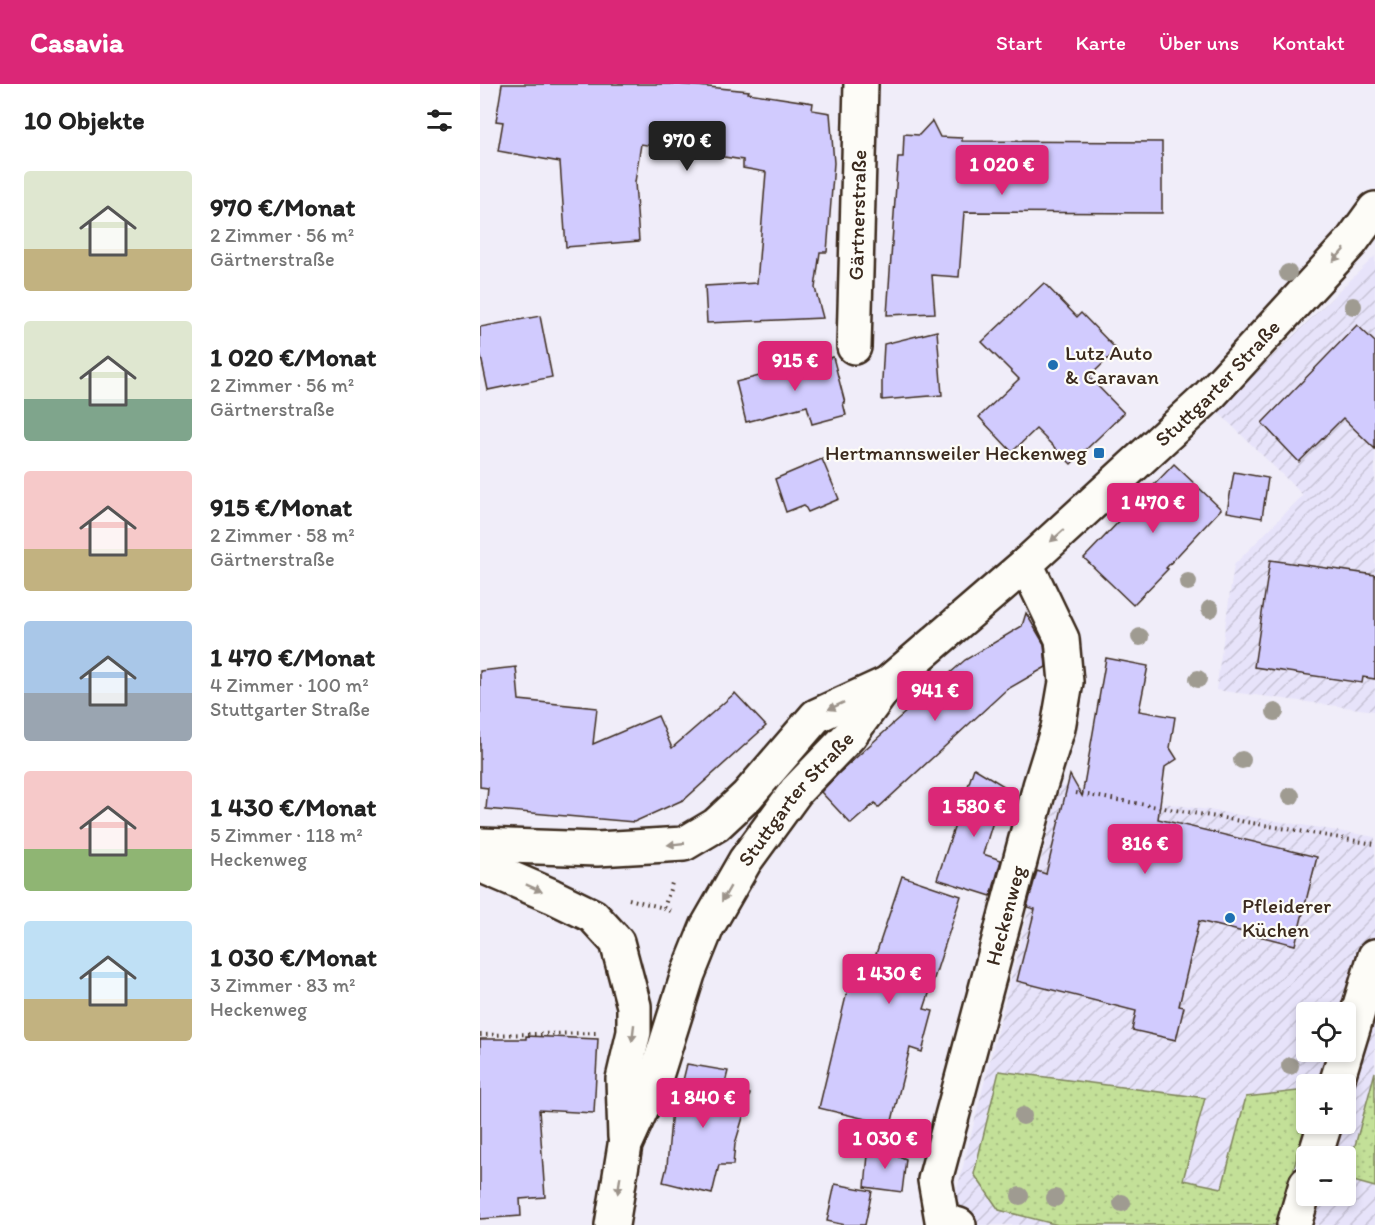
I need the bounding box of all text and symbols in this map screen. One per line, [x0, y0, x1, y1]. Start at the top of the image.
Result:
text: Casavia [30, 25, 124, 59]
text: Start [996, 30, 1042, 55]
text: Karte [1075, 30, 1126, 55]
text: Über uns [1159, 30, 1239, 55]
text: Kontakt [1272, 30, 1345, 55]
text: 10 Objekte [24, 104, 145, 136]
icon: filters [423, 104, 456, 137]
pin: 970 € [645, 121, 729, 172]
text: 970 € [663, 128, 711, 152]
pin: 1 020 € [947, 145, 1057, 196]
street label: Gärtnerstraße [843, 149, 871, 281]
text: 1 020 € [970, 152, 1034, 176]
text: 970 €/Monat [210, 191, 355, 223]
icon: home [72, 195, 144, 267]
text: 2 Zimmer · 56 m² [210, 223, 354, 247]
text: Gärtnerstraße [210, 247, 335, 271]
one-way arrow [1332, 247, 1346, 262]
street label: Stuttgarter Straße [1149, 314, 1285, 452]
place label: Lutz Auto & Caravan [1065, 340, 1159, 389]
text: 1 020 €/Monat [210, 341, 376, 373]
pin: 915 € [753, 341, 837, 392]
icon: home [72, 345, 144, 417]
text: 915 € [772, 348, 818, 372]
marker: Lutz Auto & Caravan [1046, 358, 1060, 372]
text: 2 Zimmer · 56 m² [210, 373, 354, 397]
text: Gärtnerstraße [210, 397, 335, 421]
place label: Hertmannsweiler Heckenweg [825, 440, 1087, 465]
marker: Hertmannsweiler Heckenweg [1092, 446, 1106, 460]
pin: 1 470 € [1098, 483, 1208, 534]
text: 1 470 € [1121, 490, 1185, 514]
text: 915 €/Monat [210, 491, 352, 523]
icon: home [72, 495, 144, 567]
text: 2 Zimmer · 58 m² [210, 523, 355, 547]
one-way arrow [1049, 529, 1064, 543]
text: Gärtnerstraße [210, 547, 335, 571]
text: 1 470 €/Monat [210, 641, 375, 673]
icon: home [72, 645, 144, 717]
pin: 941 € [893, 671, 977, 722]
text: 4 Zimmer · 100 m² [210, 673, 369, 697]
text: 941 € [911, 678, 959, 702]
text: Stuttgarter Straße [210, 697, 370, 721]
one-way arrow [828, 702, 845, 711]
street label: Stuttgarter Straße [732, 726, 859, 871]
pin: 1 580 € [919, 787, 1029, 838]
text: 1 430 €/Monat [210, 791, 376, 823]
text: 1 580 € [942, 794, 1006, 818]
icon: home [72, 795, 144, 867]
text: 5 Zimmer · 118 m² [210, 823, 363, 847]
pin: 816 € [1103, 824, 1187, 875]
text: 816 € [1122, 831, 1168, 855]
one-way arrow [666, 839, 685, 849]
text: Heckenweg [210, 847, 307, 871]
street label: Heckenweg [980, 863, 1030, 968]
one-way arrow [525, 883, 543, 893]
one-way arrow [721, 886, 731, 903]
place label: Pfleiderer Küchen [1242, 893, 1331, 942]
marker: Pfleiderer Küchen [1223, 911, 1237, 925]
text: 1 030 €/Monat [210, 941, 377, 973]
icon: home [72, 945, 144, 1017]
pin: 1 430 € [834, 954, 944, 1005]
text: 1 430 € [857, 961, 921, 985]
text: 3 Zimmer · 83 m² [210, 973, 355, 997]
text: Heckenweg [210, 997, 307, 1021]
map controls [1296, 1002, 1356, 1206]
button: locate [1296, 1002, 1356, 1062]
one-way arrow [628, 1024, 638, 1043]
button: + [1296, 1074, 1356, 1134]
pin: 1 840 € [648, 1078, 758, 1129]
text: 1 840 € [671, 1085, 736, 1109]
pin: 1 030 € [830, 1119, 940, 1170]
text: 1 030 € [852, 1126, 918, 1150]
button: − [1296, 1146, 1356, 1206]
one-way arrow [614, 1176, 623, 1195]

